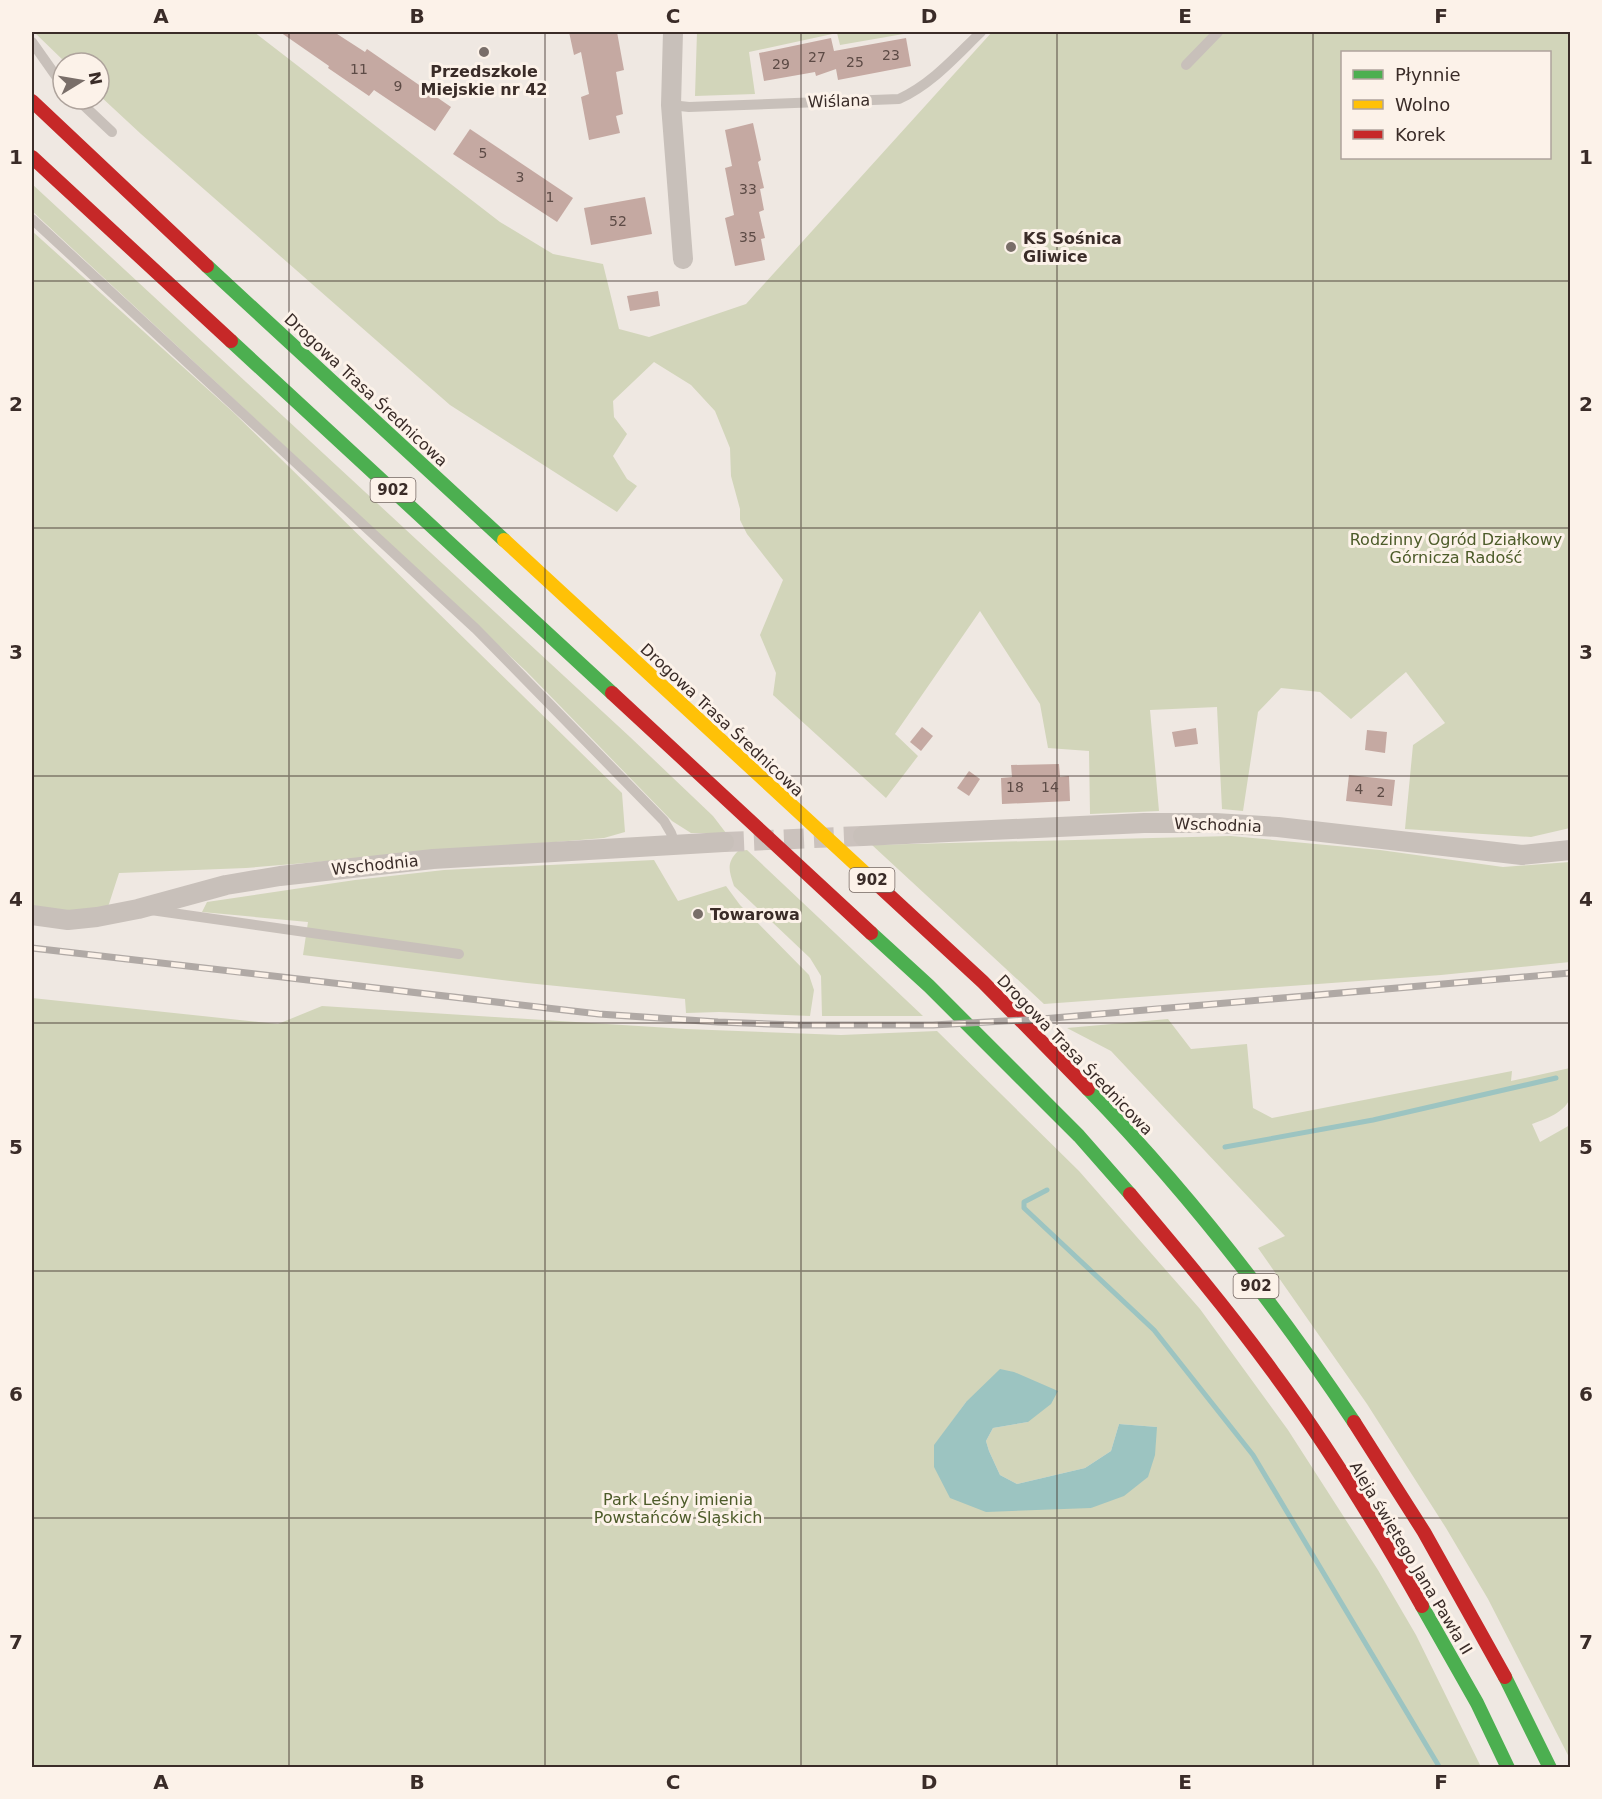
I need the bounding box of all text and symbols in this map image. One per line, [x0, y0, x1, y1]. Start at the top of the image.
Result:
text: A [153, 4, 169, 28]
text: B [409, 4, 425, 28]
text: C [666, 4, 680, 28]
text: D [921, 4, 937, 28]
text: E [1178, 4, 1192, 28]
text: F [1434, 4, 1448, 28]
marker: Przedszkole Miejskie nr 42 [477, 45, 491, 59]
house number: 23 [882, 47, 900, 63]
house number: 27 [808, 49, 826, 65]
north arrow [51, 51, 111, 111]
legend [1341, 51, 1551, 159]
house number: 25 [846, 54, 864, 70]
house number: 29 [772, 56, 790, 72]
house number: 11 [350, 61, 368, 77]
place label: Przedszkole Miejskie nr 42 [421, 62, 547, 99]
text: Płynnie [1395, 64, 1461, 85]
text: N [85, 70, 106, 87]
house number: 9 [394, 78, 402, 94]
street label: Wiślana [807, 90, 871, 112]
text: Wolno [1395, 94, 1450, 115]
text: Korek [1395, 124, 1446, 145]
text: 1 [9, 145, 23, 169]
house number: 5 [479, 145, 487, 161]
text: 1 [1579, 145, 1593, 169]
house number: 3 [516, 169, 524, 185]
house number: 33 [739, 181, 757, 197]
house number: 1 [546, 189, 554, 205]
house number: 52 [609, 213, 627, 229]
house number: 35 [739, 229, 757, 245]
place label: KS Sośnica Gliwice [1023, 229, 1122, 266]
marker: KS Sośnica Gliwice [1004, 240, 1018, 254]
street label: Drogowa Trasa Średnicowa [281, 309, 451, 471]
text: 2 [9, 392, 23, 416]
text: 2 [1579, 392, 1593, 416]
road number: 902 [370, 478, 416, 502]
park label: Rodzinny Ogród Działkowy Górnicza Radość [1350, 530, 1562, 567]
street label: Drogowa Trasa Średnicowa [637, 639, 807, 801]
text: 3 [9, 640, 23, 664]
text: 3 [1579, 640, 1593, 664]
house number: 18 [1006, 779, 1024, 795]
house number: 14 [1041, 779, 1059, 795]
house number: 4 [1355, 781, 1364, 797]
house number: 2 [1377, 784, 1385, 800]
street label: Wschodnia [1174, 814, 1262, 836]
street label: Wschodnia [331, 851, 419, 879]
road number: 902 [850, 868, 894, 892]
text: 4 [9, 887, 23, 911]
text: 4 [1579, 887, 1593, 911]
place label: Towarowa [710, 905, 800, 924]
marker: Towarowa [691, 907, 705, 921]
street label: Drogowa Trasa Średnicowa [993, 971, 1157, 1139]
text: 5 [9, 1135, 23, 1159]
text: 5 [1579, 1135, 1593, 1159]
road number: 902 [1234, 1274, 1278, 1298]
text: 6 [9, 1382, 23, 1406]
text: 6 [1579, 1382, 1593, 1406]
street label: Aleja świętego Jana Pawła II [1346, 1458, 1476, 1658]
park label: Park Leśny imienia Powstańców Śląskich [594, 1490, 762, 1527]
text: 7 [9, 1630, 23, 1654]
text: 7 [1579, 1630, 1593, 1654]
text: A [153, 1770, 169, 1794]
text: B [409, 1770, 425, 1794]
text: C [666, 1770, 680, 1794]
text: D [921, 1770, 937, 1794]
text: E [1178, 1770, 1192, 1794]
text: F [1434, 1770, 1448, 1794]

